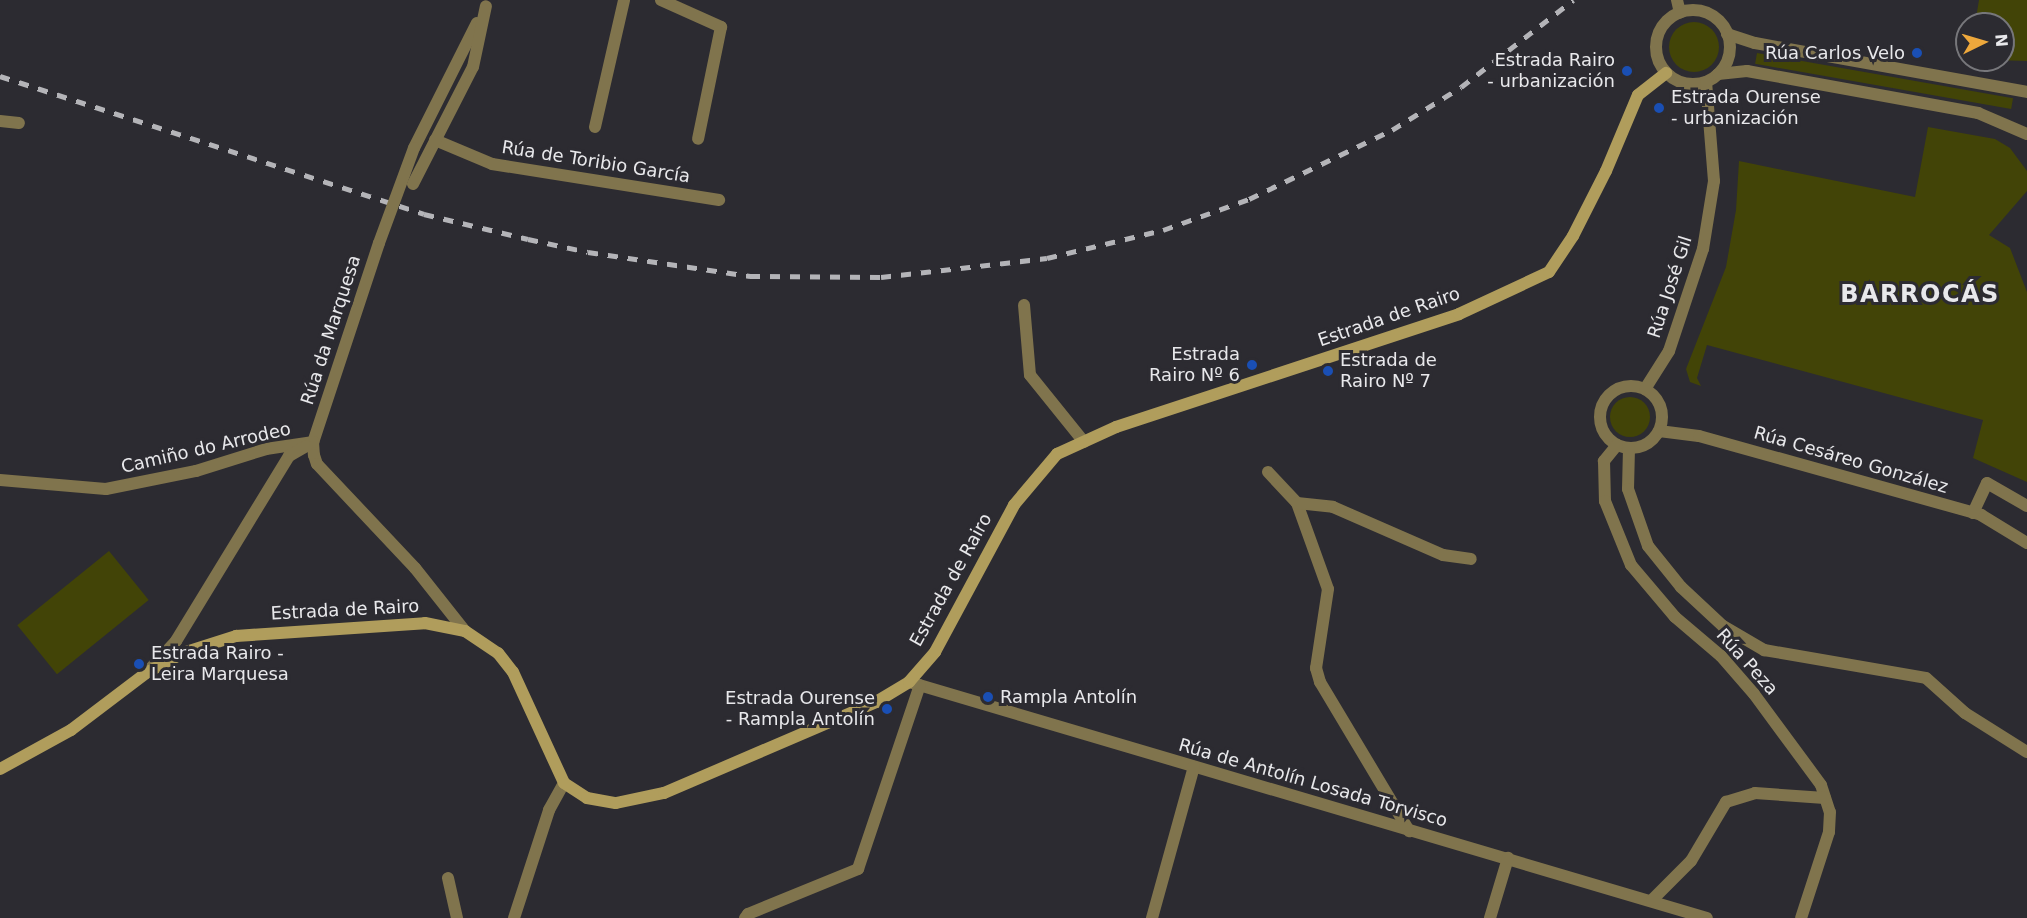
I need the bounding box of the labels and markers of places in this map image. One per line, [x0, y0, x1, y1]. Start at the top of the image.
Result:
place label: Rúa Carlos Velo [1765, 42, 1905, 64]
marker: Rúa Carlos Velo [1910, 46, 1924, 60]
place label: Estrada Rairo - urbanización [1487, 50, 1615, 92]
marker: Estrada Rairo - urbanización [1620, 64, 1634, 78]
place label: Estrada Ourense - urbanización [1671, 87, 1821, 130]
marker: Estrada Ourense - urbanización [1652, 101, 1666, 115]
place label: Estrada Rairo Nº 6 [1149, 344, 1240, 386]
place label: Estrada de Rairo Nº 7 [1340, 350, 1437, 392]
marker: Estrada Rairo Nº 6 [1245, 358, 1259, 372]
marker: Estrada de Rairo Nº 7 [1321, 364, 1335, 378]
place label: Estrada Rairo - Leira Marquesa [151, 643, 289, 686]
marker: Estrada Rairo - Leira Marquesa [132, 657, 146, 671]
place label: Rampla Antolín [1000, 686, 1137, 708]
place label: Estrada Ourense - Rampla Antolín [725, 688, 875, 730]
marker: Rampla Antolín [981, 690, 995, 704]
marker: Estrada Ourense - Rampla Antolín [880, 702, 894, 716]

